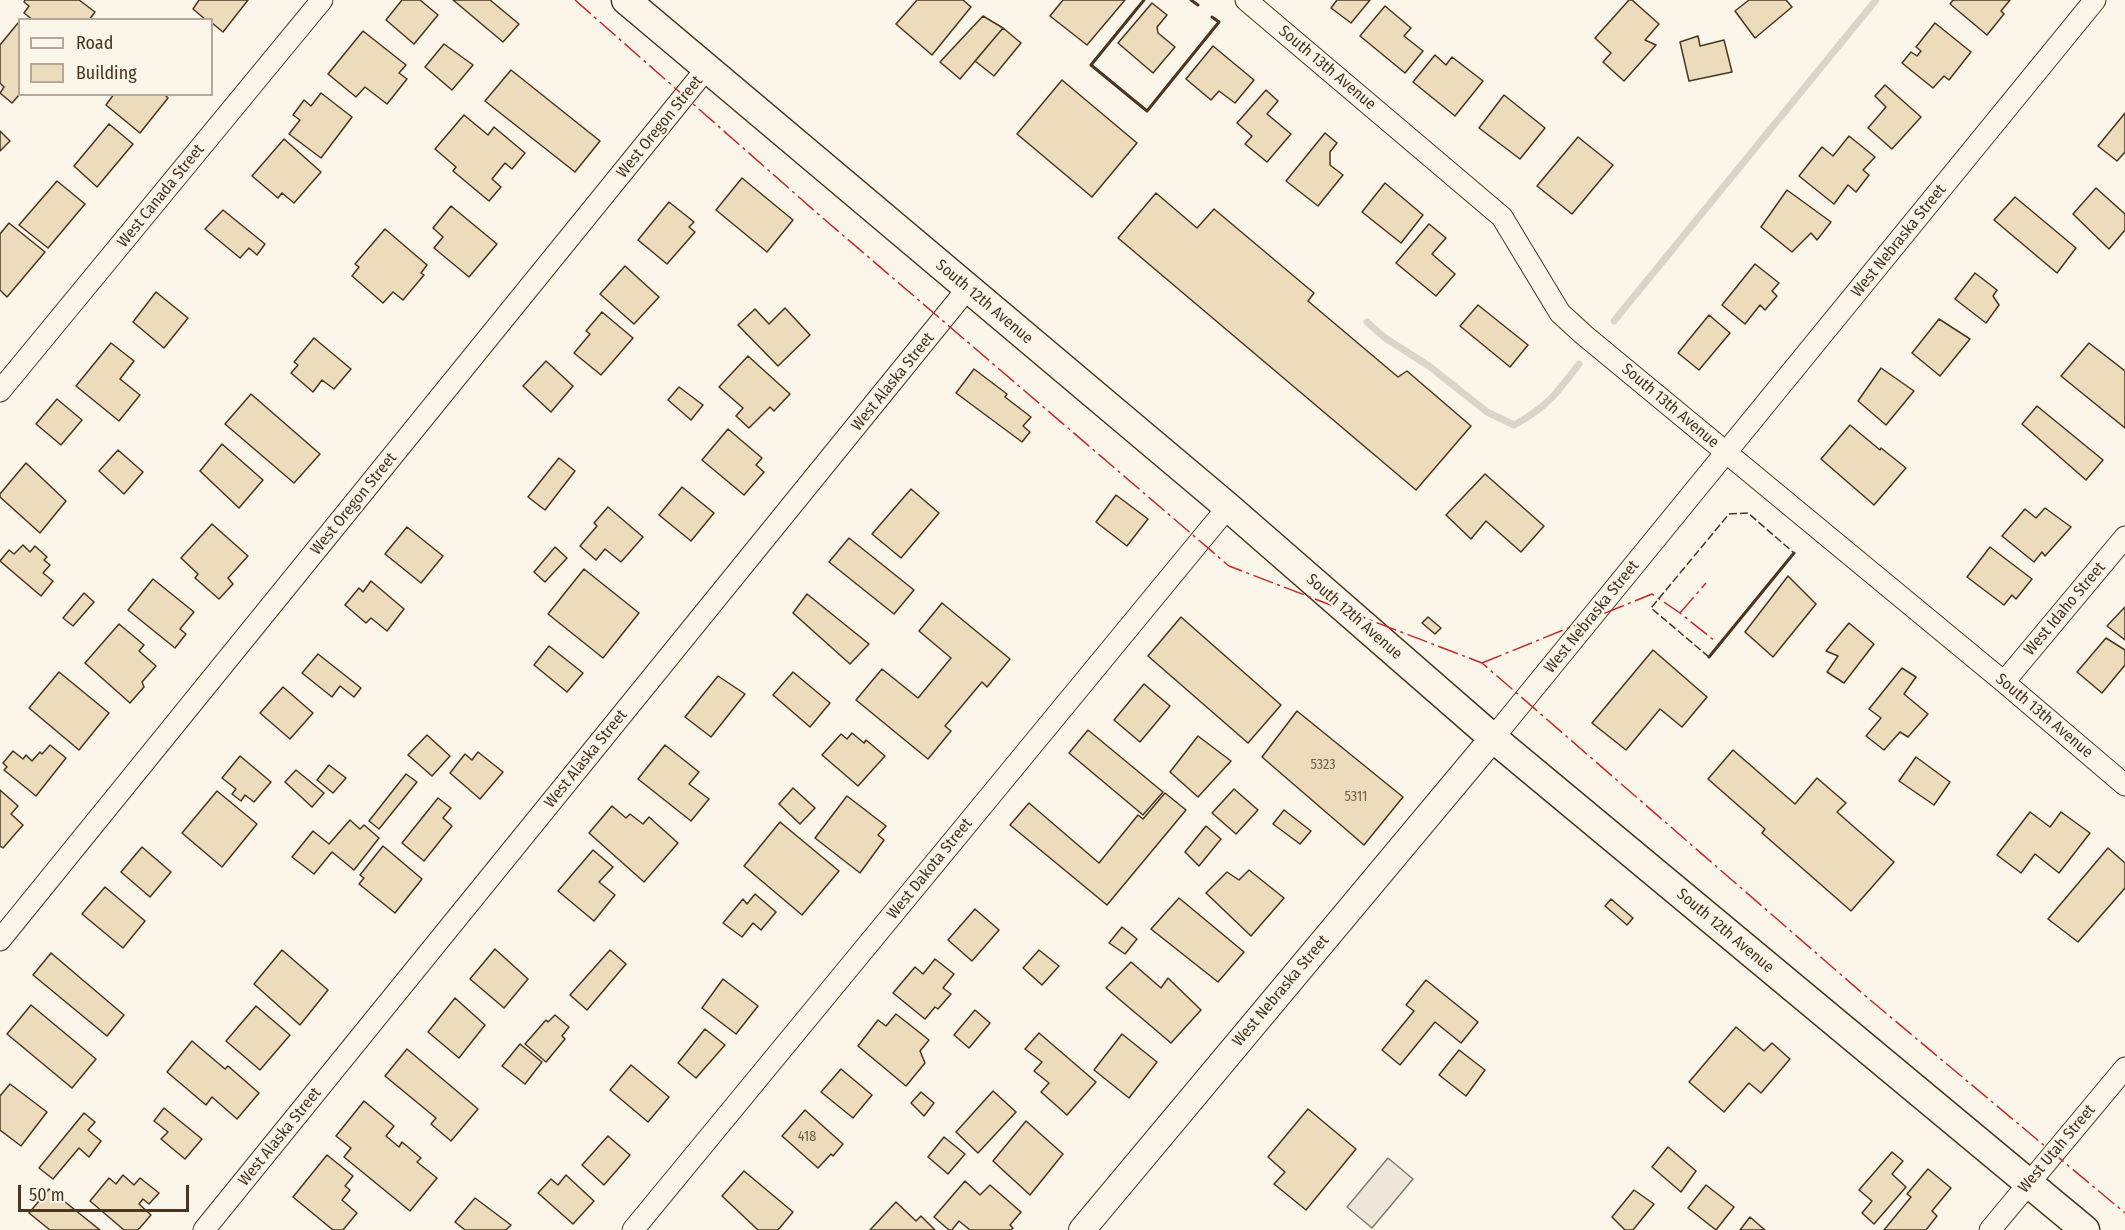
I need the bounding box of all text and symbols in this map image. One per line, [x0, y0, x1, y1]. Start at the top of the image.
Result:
legend [18, 18, 213, 96]
street label: South 13th Avenue [1274, 22, 1380, 114]
text: Road [76, 32, 113, 54]
text: Building [76, 62, 137, 84]
street label: West Oregon Street [613, 72, 707, 182]
street label: West Canada Street [114, 141, 208, 251]
street label: West Nebraska Street [1848, 181, 1950, 301]
street label: South 12th Avenue [932, 256, 1036, 348]
street label: West Alaska Street [848, 329, 938, 435]
street label: South 13th Avenue [1617, 360, 1723, 452]
street label: West Oregon Street [307, 449, 401, 559]
street label: West Nebraska Street [1541, 557, 1643, 677]
street label: West Idaho Street [2020, 558, 2110, 660]
street label: South 12th Avenue [1302, 570, 1406, 664]
street label: South 13th Avenue [1991, 670, 2097, 762]
street label: West Alaska Street [541, 706, 631, 812]
house number: 5323 [1311, 757, 1335, 773]
house number: 5311 [1344, 789, 1368, 805]
street label: West Dakota Street [883, 815, 977, 923]
street label: South 12th Avenue [1673, 885, 1777, 977]
street label: West Nebraska Street [1229, 931, 1333, 1051]
street label: West Alaska Street [235, 1084, 325, 1190]
street label: West Utah Street [2014, 1101, 2100, 1197]
house number: 418 [798, 1129, 816, 1145]
scale bar [21, 1173, 192, 1211]
text: 50 m [29, 1184, 65, 1206]

